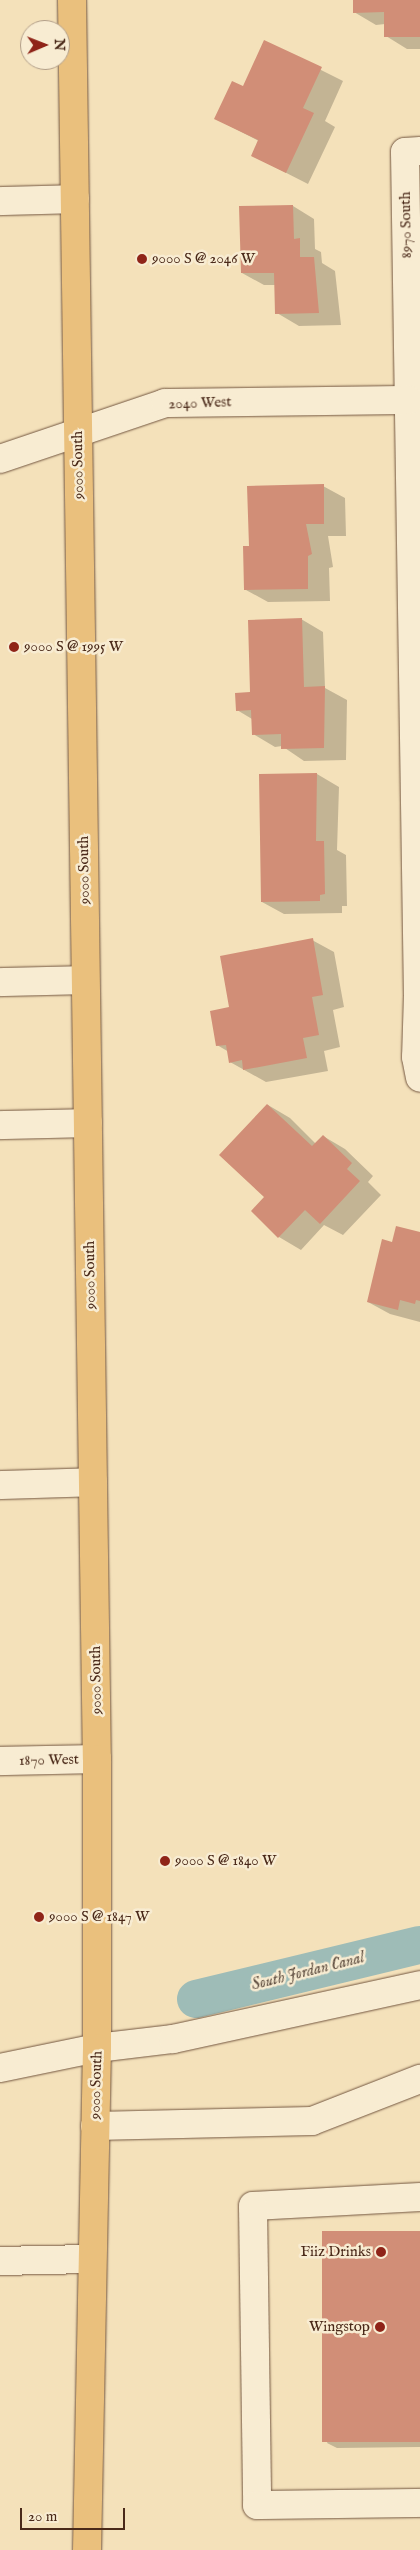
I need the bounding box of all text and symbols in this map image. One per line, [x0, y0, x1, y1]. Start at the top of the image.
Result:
north arrow [20, 20, 70, 70]
text: N [50, 39, 68, 51]
street label: 8970 South [396, 191, 416, 259]
place label: 9000 S @ 2046 W [152, 250, 255, 268]
marker: 9000 S @ 2046 W [136, 253, 148, 265]
street label: 2040 West [168, 393, 232, 413]
street label: 9000 South [68, 431, 88, 499]
place label: 9000 S @ 1995 W [24, 638, 123, 656]
marker: 9000 S @ 1995 W [8, 641, 20, 653]
street label: 9000 South [74, 836, 94, 904]
street label: 9000 South [80, 1241, 100, 1309]
street label: 9000 South [86, 1646, 106, 1714]
street label: 1870 West [19, 1750, 79, 1770]
place label: 9000 S @ 1840 W [175, 1852, 276, 1870]
marker: 9000 S @ 1840 W [159, 1855, 171, 1867]
place label: 9000 S @ 1847 W [49, 1908, 149, 1926]
marker: 9000 S @ 1847 W [33, 1911, 45, 1923]
water label: South Jordan Canal [250, 1949, 366, 1995]
street label: 9000 South [86, 2050, 106, 2120]
place label: Fiiz Drinks [300, 2243, 371, 2261]
marker: Fiiz Drinks [375, 2246, 387, 2258]
place label: Wingstop [309, 2318, 370, 2336]
marker: Wingstop [374, 2321, 386, 2333]
scale bar [22, 2498, 128, 2530]
text: 20 m [28, 2507, 57, 2526]

